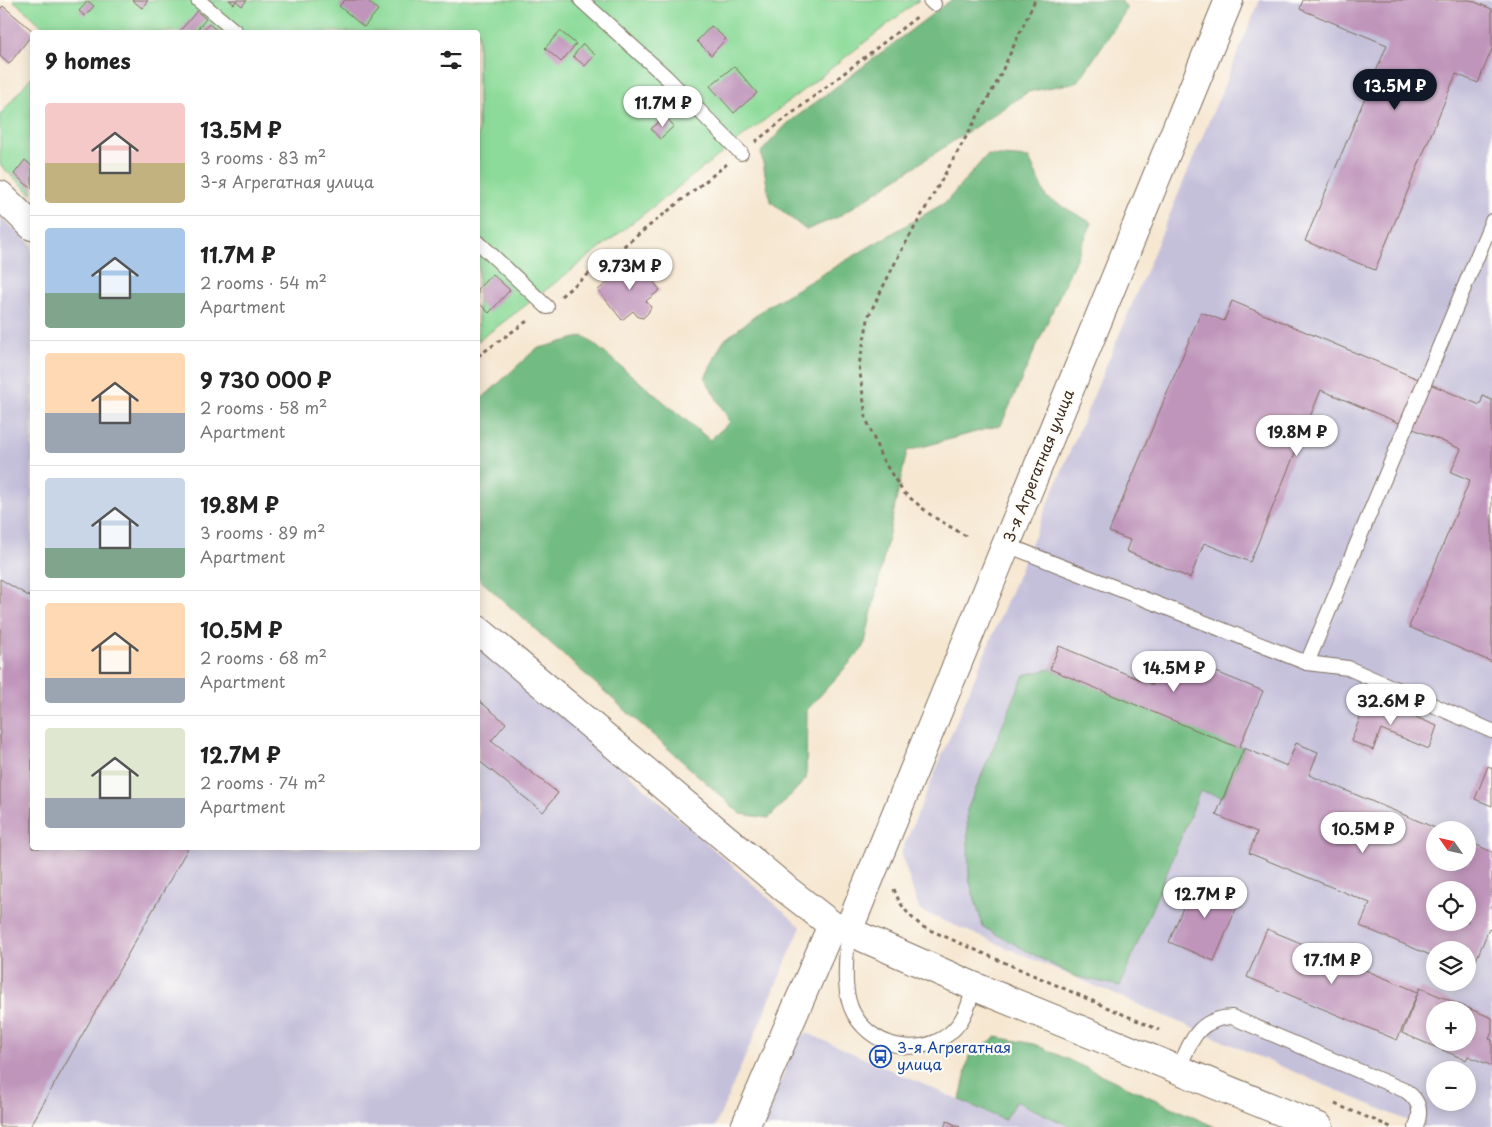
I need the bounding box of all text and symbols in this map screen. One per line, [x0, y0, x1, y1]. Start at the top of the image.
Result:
text: 9 homes [45, 44, 131, 76]
icon: filters [437, 46, 465, 74]
pin: 13.5M ₽ [1349, 68, 1441, 111]
text: 13.5M ₽ [1364, 73, 1426, 97]
pin: 11.7M ₽ [617, 86, 709, 128]
text: 11.7M ₽ [634, 90, 692, 114]
text: 13.5M ₽ [200, 113, 282, 145]
icon: home [85, 123, 145, 183]
text: 3 rooms · 83 m² [200, 145, 326, 169]
text: 3-я Агрегатная улица [200, 169, 374, 193]
text: 11.7M ₽ [200, 238, 275, 270]
icon: home [85, 248, 145, 308]
pin: 9.73M ₽ [584, 248, 676, 291]
text: 9.73M ₽ [599, 253, 661, 277]
text: 2 rooms · 54 m² [200, 270, 327, 294]
text: Apartment [200, 294, 285, 318]
text: 9 730 000 ₽ [200, 363, 332, 395]
icon: home [85, 373, 145, 433]
street label: 3-я Агрегатная улица [996, 385, 1079, 545]
text: 2 rooms · 58 m² [200, 395, 327, 419]
pin: 19.8M ₽ [1251, 414, 1343, 457]
text: Apartment [200, 419, 285, 443]
text: 19.8M ₽ [1267, 419, 1327, 443]
text: 19.8M ₽ [200, 488, 279, 520]
icon: home [85, 498, 145, 558]
text: 3 rooms · 89 m² [200, 520, 325, 544]
text: Apartment [200, 544, 285, 568]
text: 10.5M ₽ [200, 613, 282, 645]
icon: home [85, 623, 145, 683]
text: 2 rooms · 68 m² [200, 645, 327, 669]
pin: 14.5M ₽ [1128, 650, 1220, 693]
text: 14.5M ₽ [1143, 655, 1205, 679]
text: Apartment [200, 669, 285, 693]
pin: 32.6M ₽ [1345, 684, 1437, 726]
text: 32.6M ₽ [1357, 688, 1425, 712]
text: 12.7M ₽ [200, 738, 281, 770]
icon: home [85, 748, 145, 808]
text: 2 rooms · 74 m² [200, 770, 326, 794]
text: Apartment [200, 794, 285, 818]
pin: 10.5M ₽ [1317, 812, 1409, 854]
text: 10.5M ₽ [1332, 816, 1394, 840]
north arrow [1426, 821, 1476, 871]
map controls [1426, 821, 1476, 1111]
pin: 12.7M ₽ [1159, 876, 1251, 919]
text: 12.7M ₽ [1174, 881, 1236, 905]
button: locate [1426, 881, 1476, 931]
button: layers [1426, 941, 1476, 991]
pin: 17.1M ₽ [1286, 942, 1378, 985]
text: 17.1M ₽ [1303, 947, 1361, 971]
button: + [1426, 1001, 1476, 1051]
place label: 3-я Агрегатная улица [897, 1035, 1011, 1075]
bus stop icon: 3-я Агрегатная улица [869, 1045, 893, 1069]
button: − [1426, 1061, 1476, 1111]

